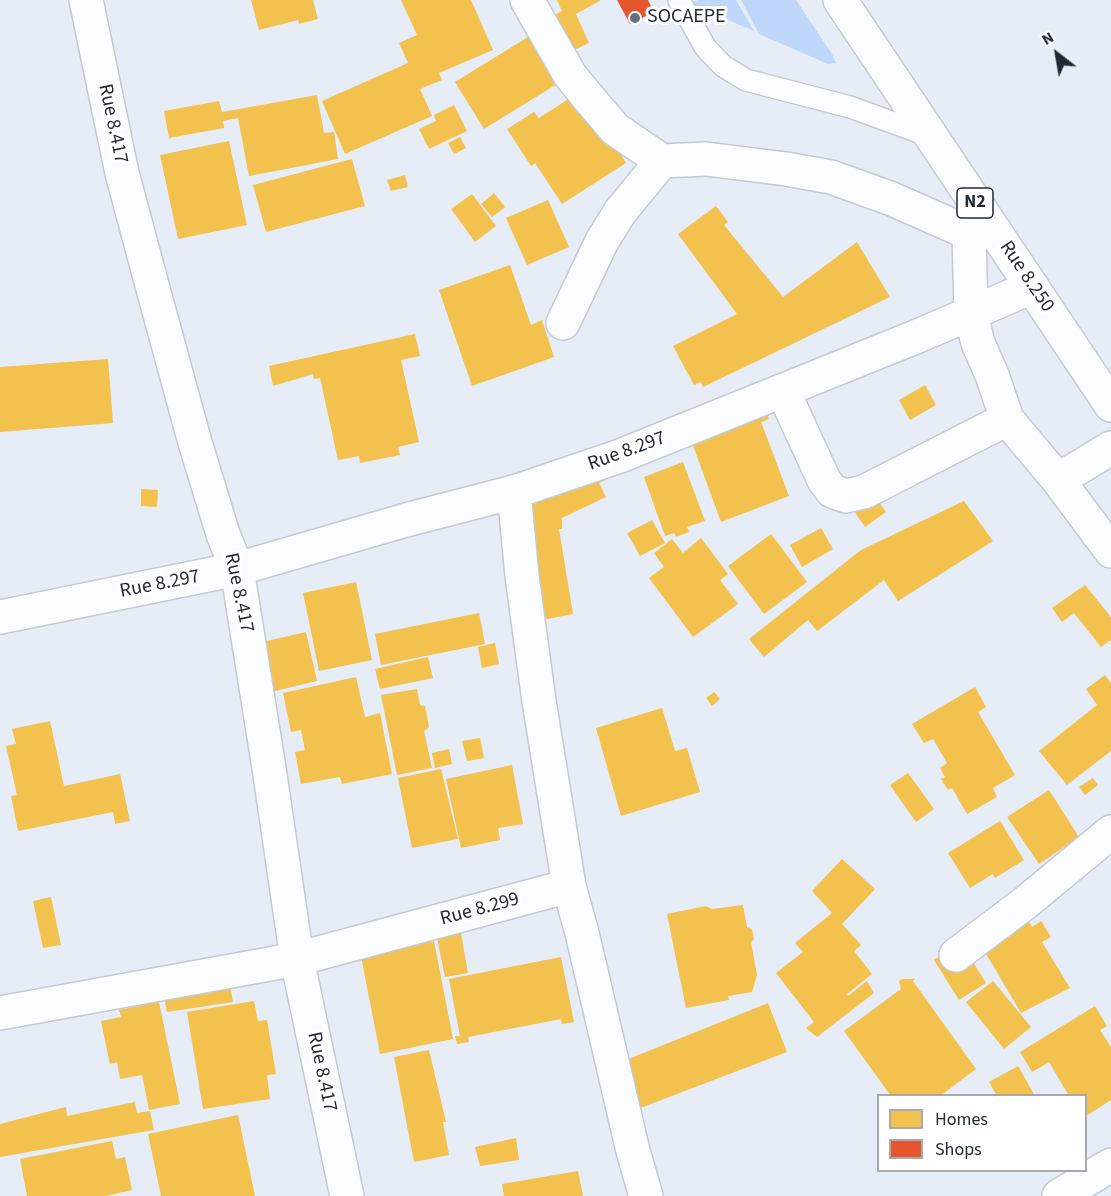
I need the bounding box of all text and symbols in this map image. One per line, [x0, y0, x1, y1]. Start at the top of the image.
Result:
place label: SOCAEPE [647, 6, 726, 30]
marker: SOCAEPE [628, 11, 642, 25]
north arrow [1027, 24, 1087, 84]
text: N [1037, 26, 1058, 51]
street label: Rue 8.417 [92, 82, 132, 166]
road number: N2 [957, 188, 993, 218]
street label: Rue 8.250 [993, 237, 1059, 317]
street label: Rue 8.297 [585, 427, 669, 477]
street label: Rue 8.417 [218, 551, 258, 635]
street label: Rue 8.297 [118, 566, 202, 604]
street label: Rue 8.299 [438, 888, 522, 932]
street label: Rue 8.417 [301, 1030, 341, 1114]
legend [877, 1094, 1087, 1172]
text: Homes [935, 1107, 988, 1132]
text: Shops [935, 1137, 982, 1162]

